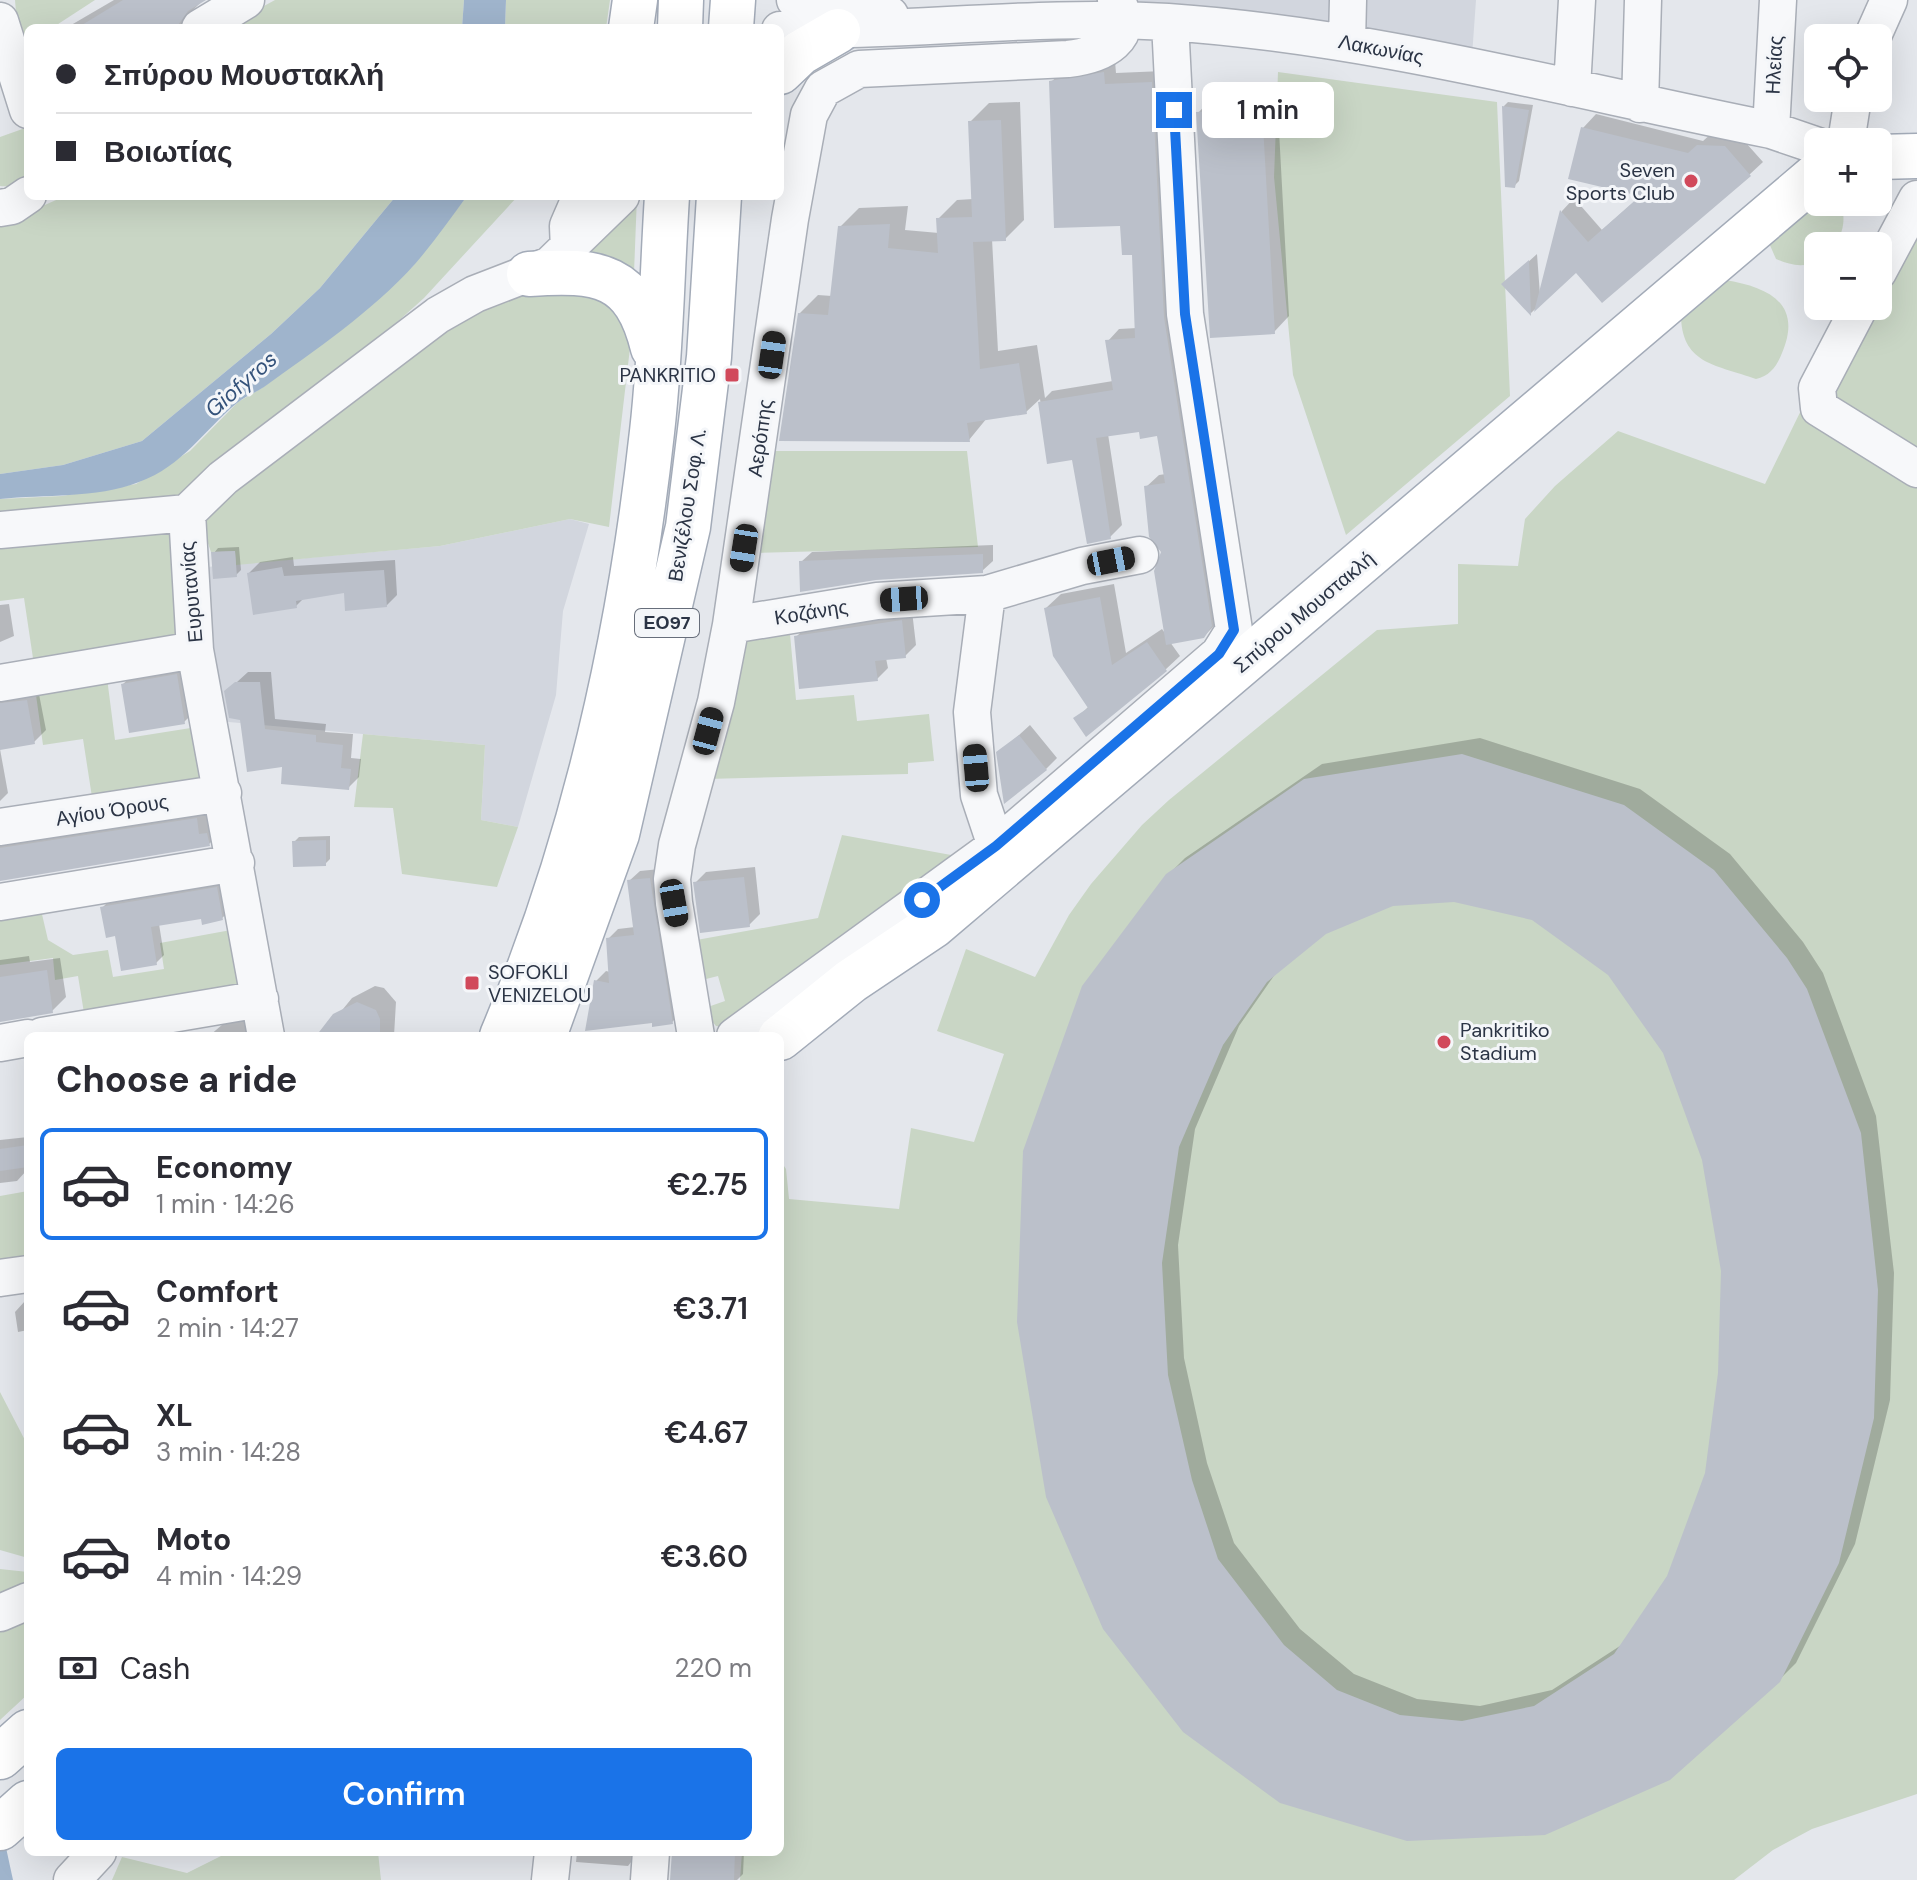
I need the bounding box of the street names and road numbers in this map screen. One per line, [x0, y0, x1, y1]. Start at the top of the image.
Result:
street label: Λακωνίας [1336, 28, 1426, 70]
street label: Ηλείας [1759, 35, 1789, 95]
street label: Αερόπης [742, 397, 778, 479]
street label: Βενιζέλου Σοφ. Λ. [662, 427, 712, 583]
street label: Ευρυτανίας [174, 540, 208, 644]
street label: Σπύρου Μουστακλή [1228, 545, 1380, 679]
street label: Κοζάνης [772, 593, 850, 631]
road number: ΕΟ97 [635, 609, 699, 637]
street label: Αγίου Όρους [54, 788, 170, 832]

